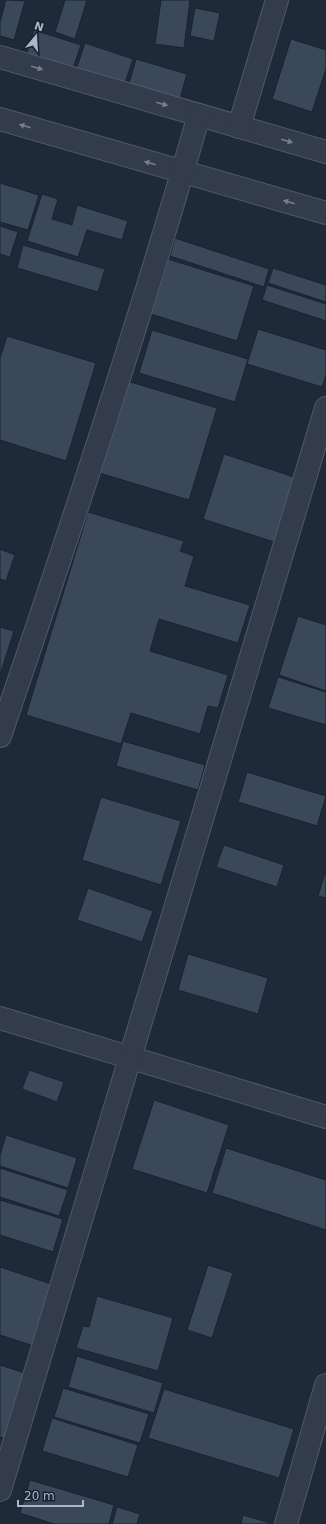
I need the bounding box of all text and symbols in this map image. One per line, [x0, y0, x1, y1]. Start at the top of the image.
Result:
north arrow [16, 16, 56, 56]
text: N [33, 19, 45, 35]
one-way arrow [32, 65, 44, 71]
one-way arrow [156, 101, 168, 107]
one-way arrow [19, 123, 31, 129]
one-way arrow [281, 138, 293, 144]
one-way arrow [144, 159, 156, 165]
one-way arrow [282, 199, 295, 205]
scale bar [18, 1482, 83, 1508]
text: 20 m [24, 1489, 55, 1503]

